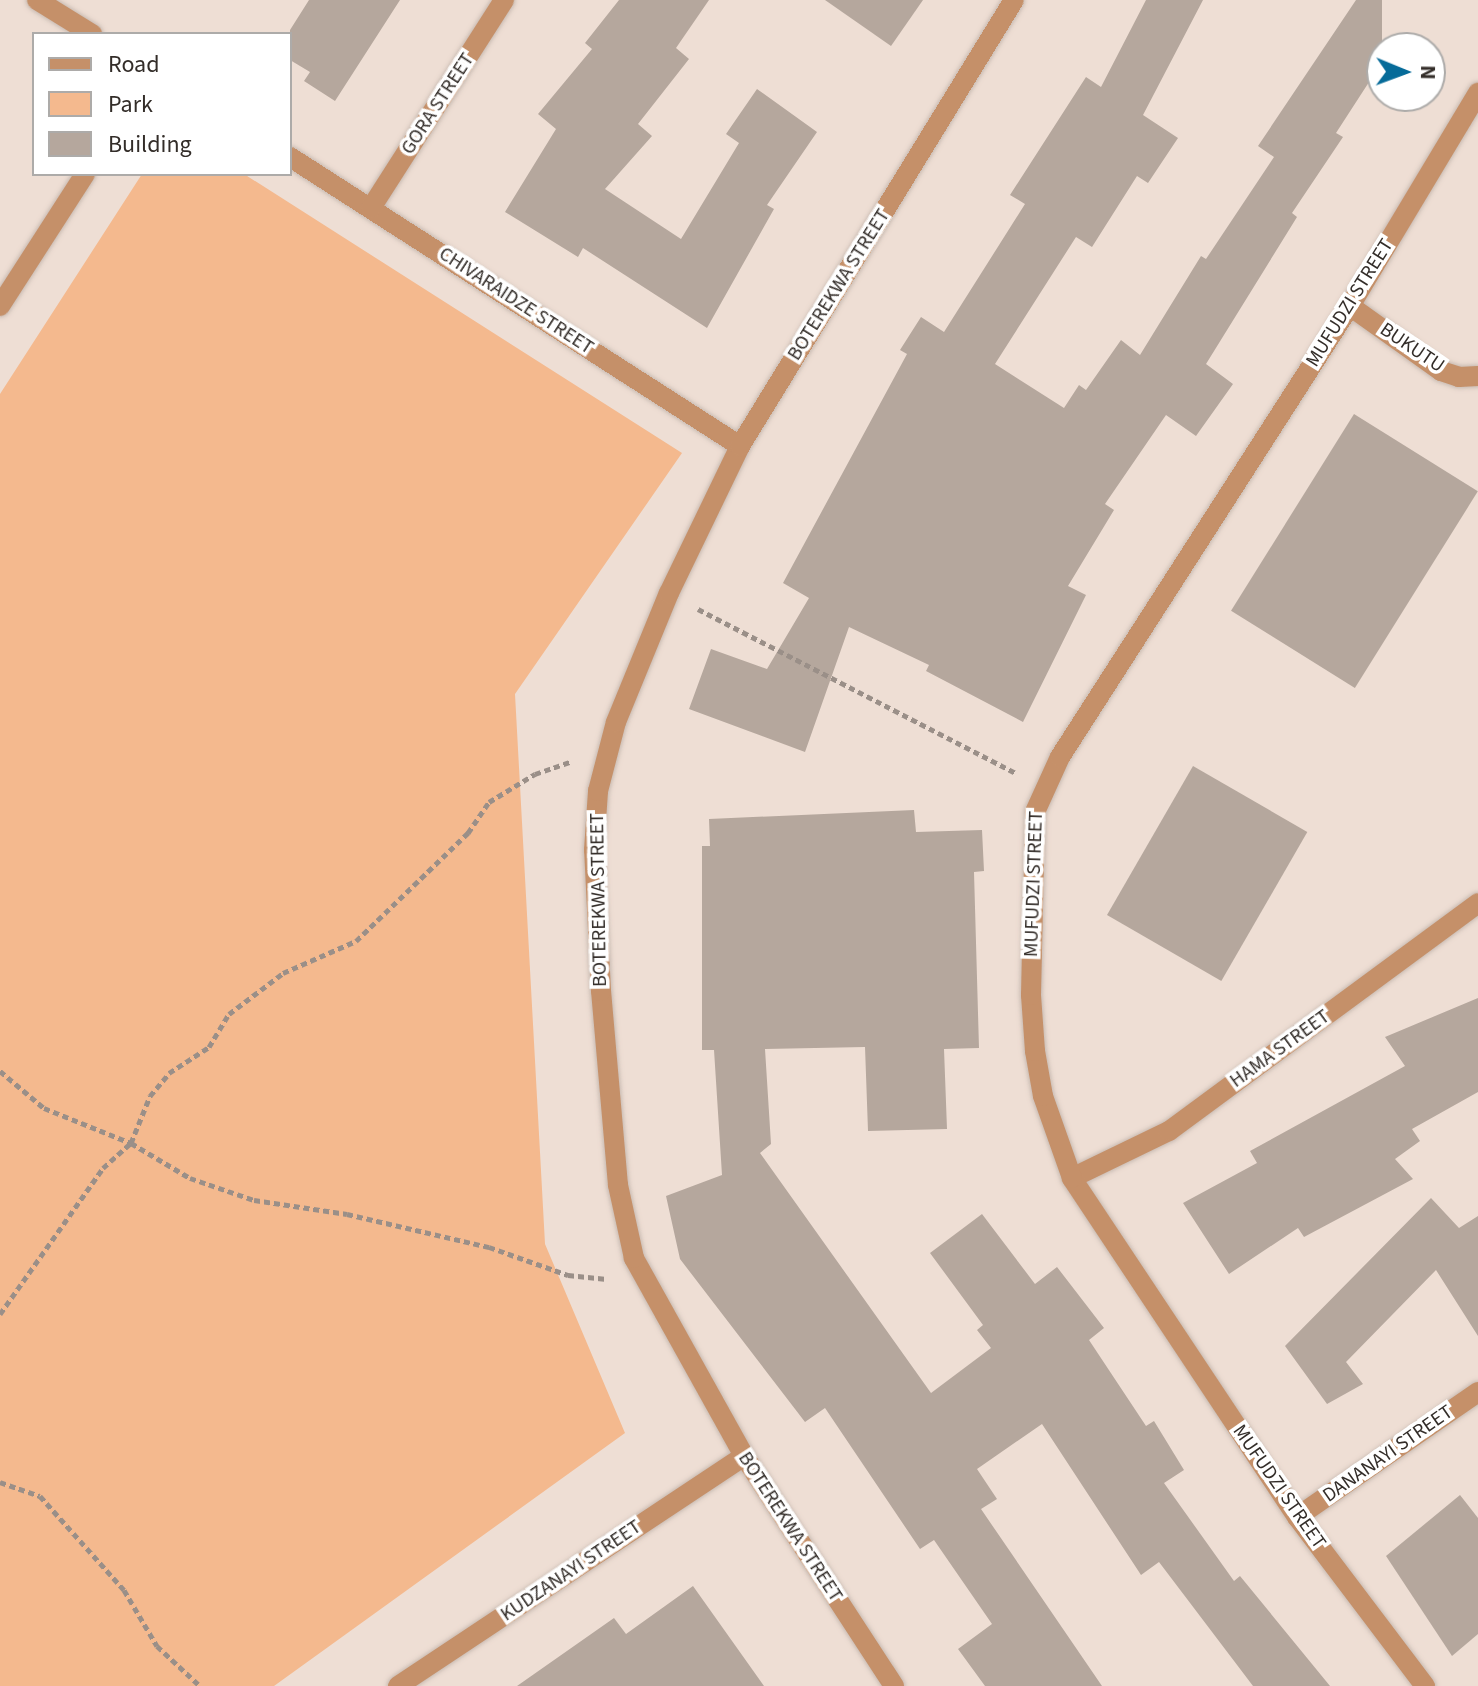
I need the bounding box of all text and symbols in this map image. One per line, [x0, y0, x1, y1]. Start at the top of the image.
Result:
legend [32, 32, 292, 176]
north arrow [1366, 32, 1446, 112]
text: Road [108, 47, 160, 82]
street label: GORA STREET [396, 49, 480, 159]
text: N [1412, 65, 1444, 80]
text: Park [108, 87, 153, 122]
text: Building [108, 127, 192, 162]
street label: BOTEREKWA STREET [783, 205, 895, 365]
street label: MUFUDZI STREET [1301, 235, 1399, 371]
street label: CHIVARAIDZE STREET [434, 242, 598, 360]
street label: BUKUTU [1375, 318, 1449, 378]
street label: MUFUDZI STREET [1019, 810, 1049, 958]
street label: BOTEREKWA STREET [585, 813, 613, 987]
street label: HAMA STREET [1225, 1005, 1335, 1093]
street label: DANANAYI STREET [1318, 1400, 1458, 1508]
street label: MUFUDZI STREET [1227, 1420, 1331, 1554]
street label: BOTEREKWA STREET [733, 1448, 847, 1606]
street label: KUDZANAYI STREET [496, 1515, 646, 1627]

